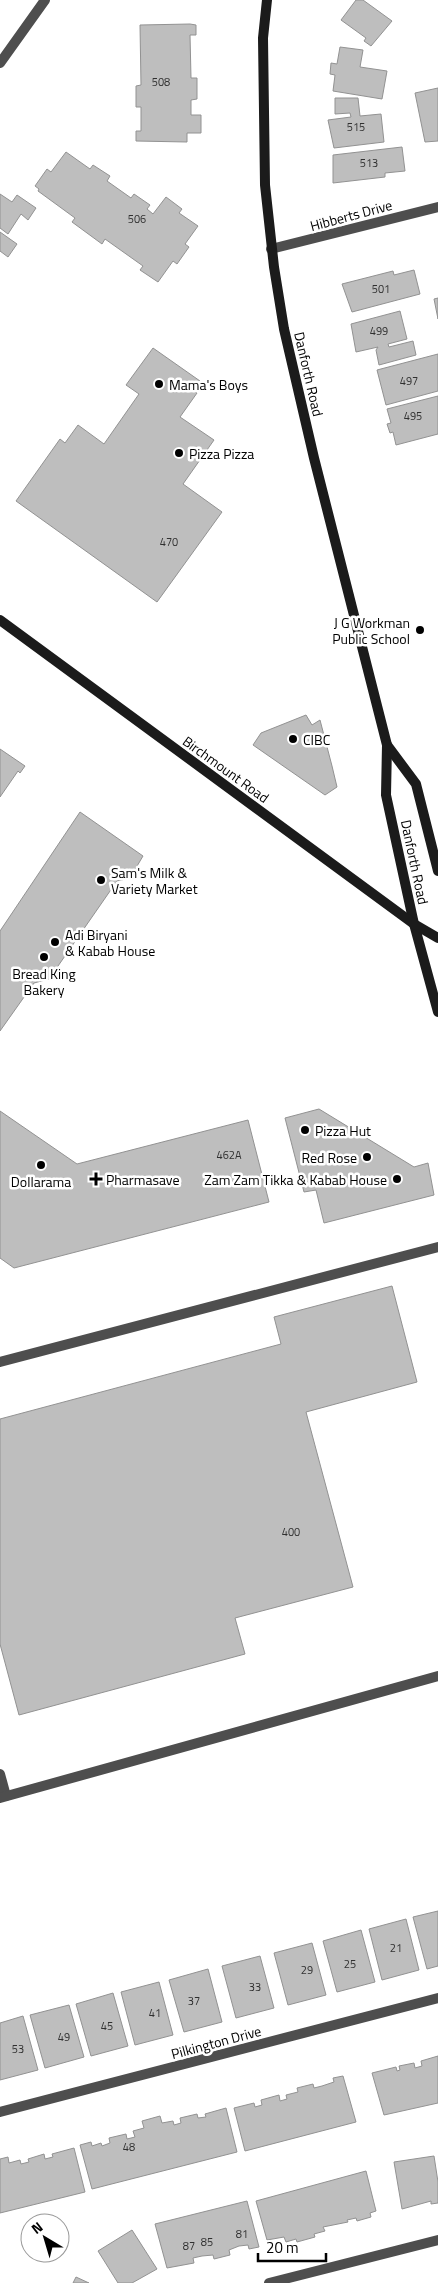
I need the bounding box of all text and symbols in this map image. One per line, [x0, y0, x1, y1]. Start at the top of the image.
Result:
house number: 508 [152, 74, 170, 90]
house number: 515 [347, 119, 365, 135]
house number: 513 [360, 155, 378, 171]
street label: Hibberts Drive [308, 194, 394, 236]
house number: 506 [128, 211, 146, 227]
house number: 501 [372, 281, 390, 297]
house number: 499 [370, 323, 388, 339]
street label: Danforth Road [289, 330, 329, 418]
house number: 497 [400, 373, 418, 389]
place label: Mama's Boys [169, 374, 248, 395]
marker: Mama's Boys [153, 378, 165, 390]
house number: 495 [404, 408, 422, 424]
place label: Pizza Pizza [189, 443, 254, 464]
marker: Pizza Pizza [173, 447, 185, 459]
house number: 470 [160, 534, 178, 550]
place label: J G Workman Public School [332, 612, 410, 649]
marker: J G Workman Public School [414, 624, 426, 636]
place label: CIBC [303, 729, 331, 750]
street label: Birchmount Road [178, 730, 274, 808]
marker: CIBC [287, 733, 299, 745]
street label: Danforth Road [396, 818, 434, 906]
place label: Sam's Milk & Variety Market [111, 862, 198, 899]
marker: Sam's Milk & Variety Market [95, 874, 107, 886]
place label: Adi Biryani & Kabab House [65, 924, 155, 961]
marker: Adi Biryani & Kabab House [49, 936, 61, 948]
marker: Bread King Bakery [38, 951, 50, 963]
place label: Bread King Bakery [12, 963, 76, 1000]
place label: Pizza Hut [315, 1120, 371, 1141]
marker: Pizza Hut [299, 1124, 311, 1136]
house number: 462A [216, 1147, 242, 1163]
place label: Red Rose [301, 1147, 357, 1168]
marker: Red Rose [361, 1151, 373, 1163]
marker: Dollarama [35, 1159, 47, 1171]
place label: Pharmasave [106, 1169, 180, 1190]
place label: Zam Zam Tikka & Kabab House [204, 1169, 387, 1190]
place label: Dollarama [11, 1171, 71, 1192]
marker: Pharmasave [90, 1173, 102, 1185]
marker: Zam Zam Tikka & Kabab House [391, 1173, 403, 1185]
house number: 400 [282, 1524, 300, 1540]
house number: 21 [390, 1940, 402, 1956]
house number: 25 [344, 1956, 356, 1972]
house number: 29 [301, 1962, 313, 1978]
house number: 33 [249, 1979, 261, 1995]
house number: 37 [188, 1993, 200, 2009]
house number: 41 [149, 2005, 161, 2021]
house number: 45 [101, 2018, 113, 2034]
street label: Pilkington Drive [169, 2020, 263, 2064]
house number: 49 [58, 2029, 70, 2045]
house number: 53 [12, 2041, 24, 2057]
house number: 48 [123, 2139, 135, 2155]
north arrow [20, 2213, 70, 2263]
text: N [26, 2216, 47, 2239]
house number: 81 [236, 2226, 248, 2242]
scale bar [258, 2230, 326, 2262]
house number: 85 [201, 2234, 213, 2250]
text: 20 m [266, 2236, 299, 2259]
house number: 87 [183, 2238, 195, 2254]

